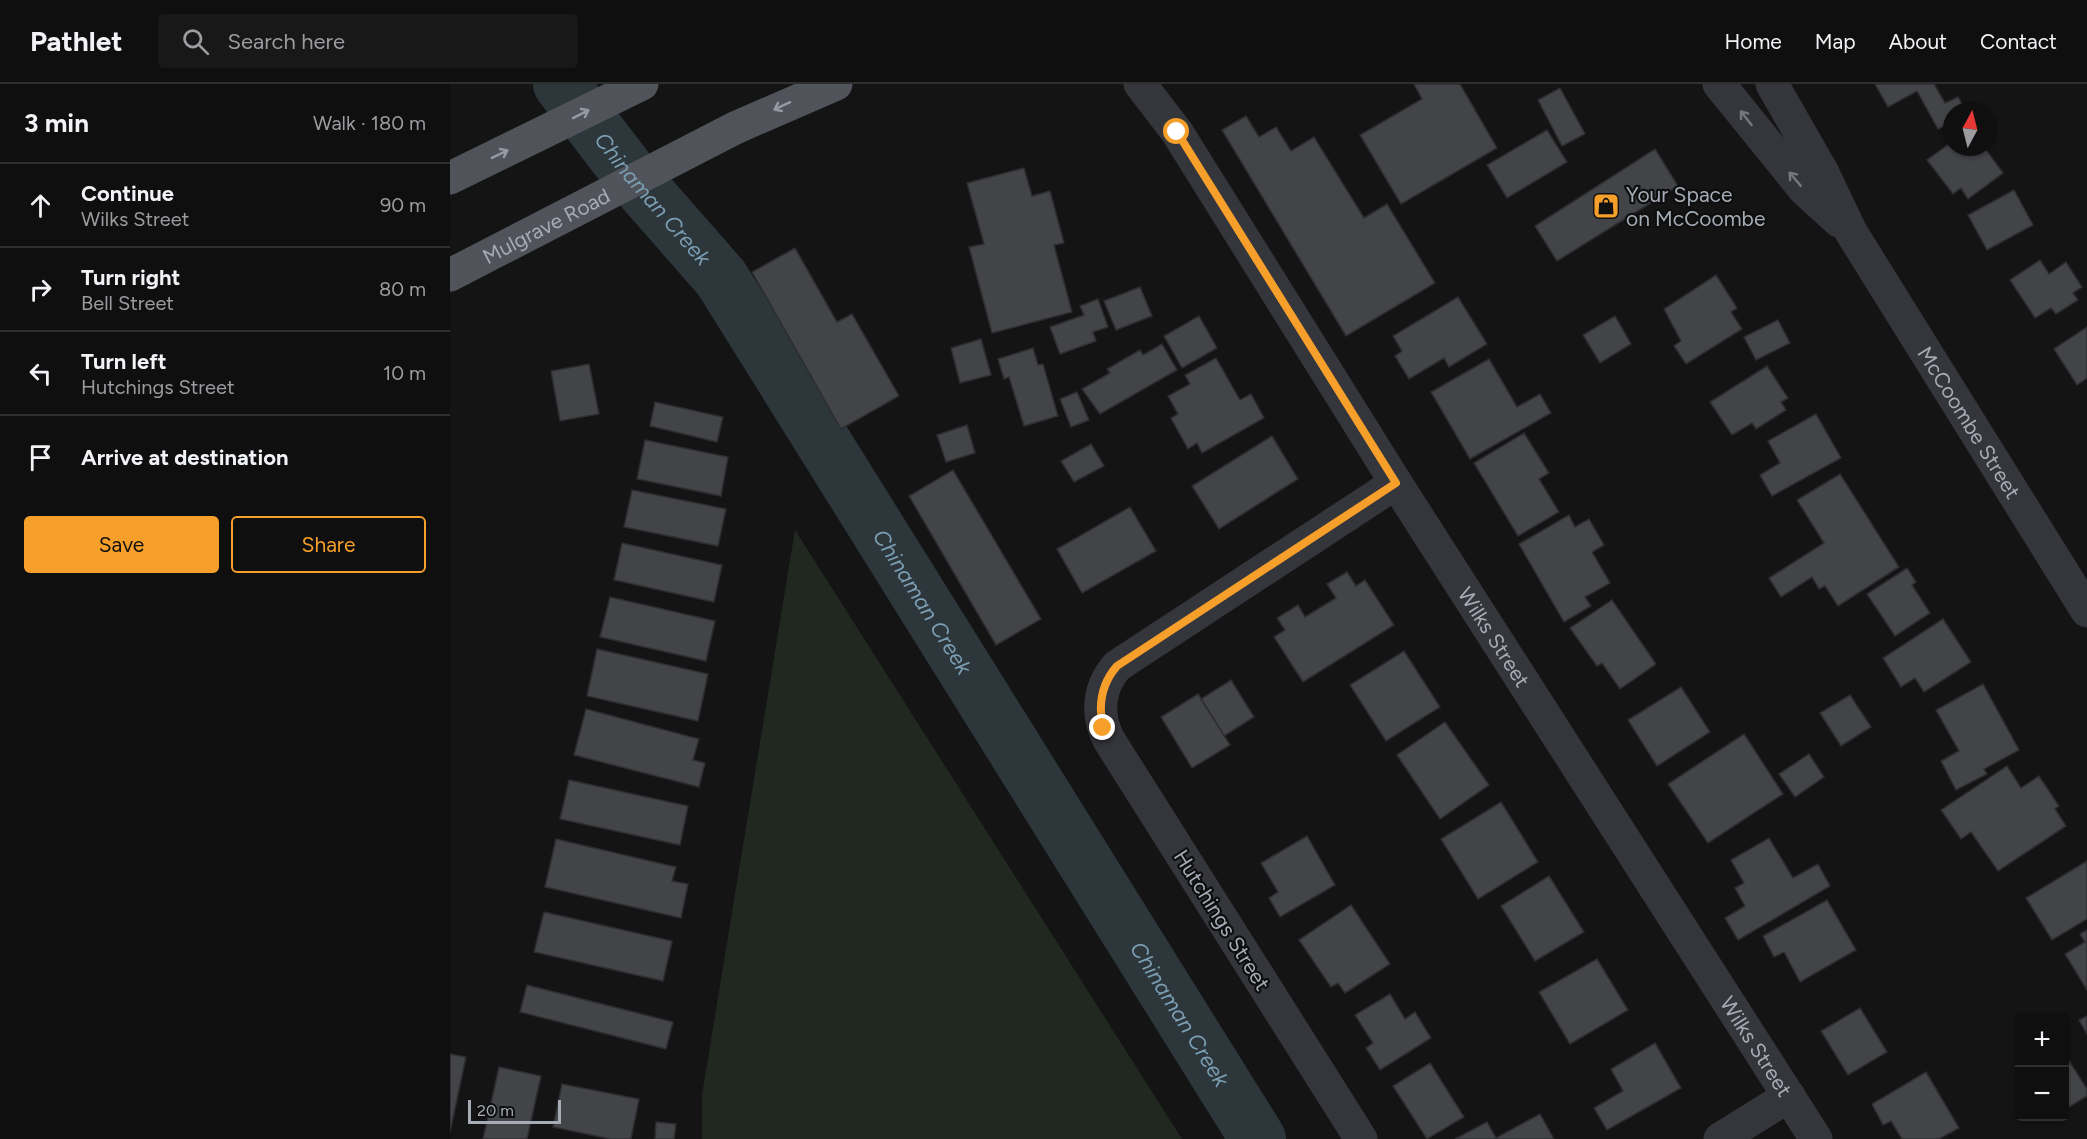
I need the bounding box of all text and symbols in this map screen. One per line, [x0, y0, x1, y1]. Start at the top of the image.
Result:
search box [158, 14, 578, 68]
text: Pathlet [30, 24, 122, 58]
icon: search [179, 25, 212, 58]
text: Search here [227, 28, 345, 55]
text: Home [1725, 29, 1782, 54]
text: Map [1815, 29, 1856, 54]
text: About [1889, 29, 1947, 54]
text: Contact [1980, 29, 2057, 54]
one-way arrow [773, 101, 791, 113]
north arrow [1943, 102, 1997, 156]
text: 3 min [24, 107, 89, 139]
one-way arrow [572, 107, 590, 119]
one-way arrow [1739, 110, 1752, 126]
text: Walk · 180 m [313, 111, 426, 135]
route start [1163, 118, 1189, 144]
water label: Chinaman Creek [589, 127, 718, 272]
one-way arrow [491, 147, 509, 159]
one-way arrow [1789, 171, 1802, 187]
text: Continue [81, 180, 174, 207]
street label: Mulgrave Road [478, 182, 614, 269]
place label: Your Space on McCoombe [1626, 182, 1765, 231]
icon: ahead [24, 189, 57, 222]
shop icon: Your Space on McCoombe [1591, 191, 1621, 221]
text: 90 m [380, 193, 426, 217]
text: Wilks Street [81, 207, 189, 231]
text: Turn right [81, 264, 180, 291]
icon: right [24, 273, 57, 306]
text: 80 m [379, 277, 426, 301]
text: Bell Street [81, 291, 174, 315]
street label: McCoombe Street [1913, 342, 2026, 503]
text: Turn left [81, 348, 167, 375]
icon: left [24, 357, 57, 390]
text: 10 m [383, 361, 426, 385]
text: Hutchings Street [81, 375, 234, 399]
icon: arrive [24, 441, 57, 474]
text: Arrive at destination [81, 444, 289, 471]
button: Save [24, 516, 219, 573]
button: Share [231, 516, 426, 573]
water label: Chinaman Creek [867, 524, 979, 680]
street label: Wilks Street [1453, 582, 1536, 692]
route end [1089, 714, 1115, 740]
street label: Hutchings Street [1169, 845, 1275, 995]
water label: Chinaman Creek [1125, 936, 1236, 1093]
street label: Wilks Street [1715, 992, 1798, 1101]
map controls [2015, 1013, 2069, 1121]
button: + [2015, 1013, 2069, 1067]
button: − [2015, 1067, 2069, 1121]
scale bar [468, 1097, 561, 1124]
text: 20 m [477, 1101, 514, 1120]

